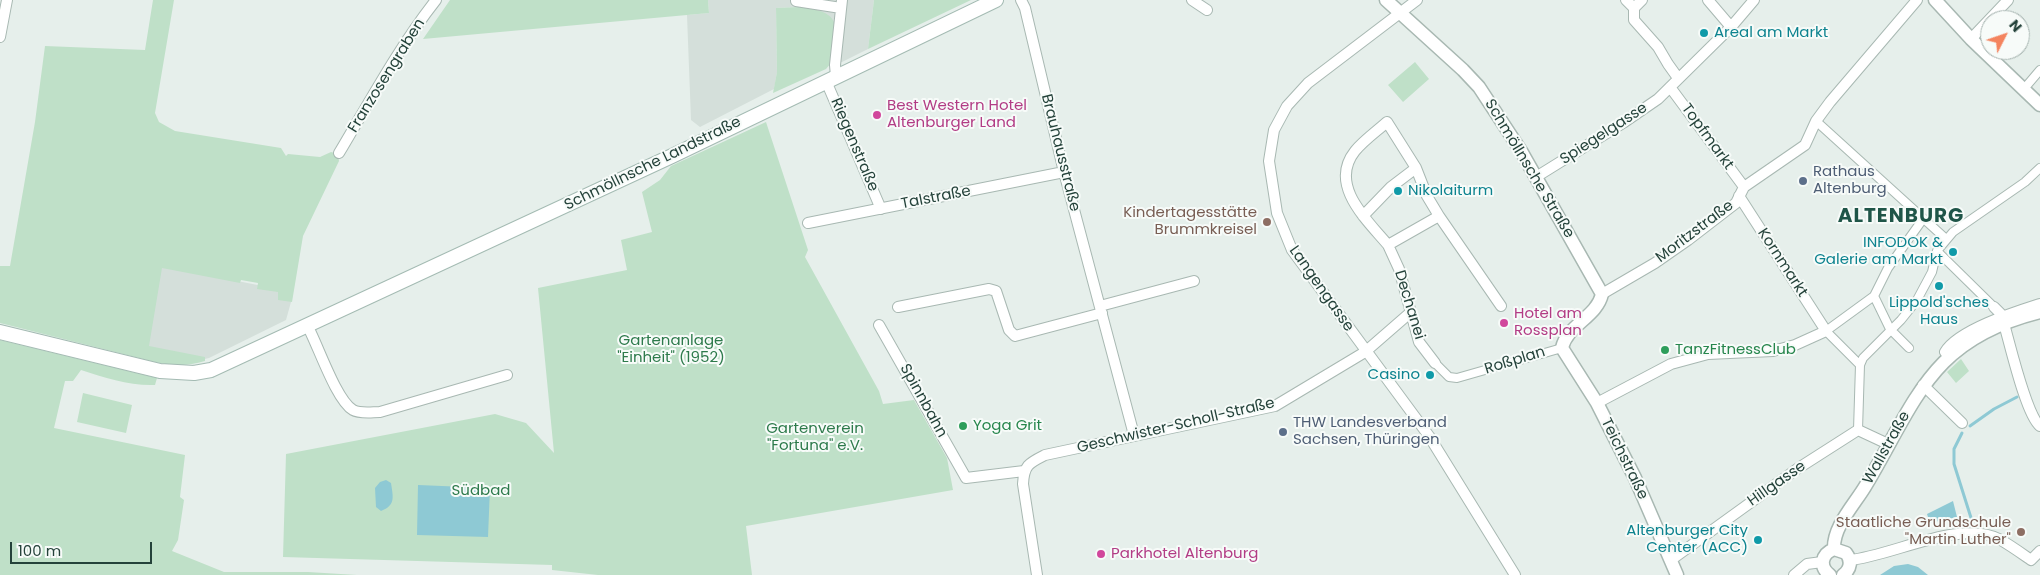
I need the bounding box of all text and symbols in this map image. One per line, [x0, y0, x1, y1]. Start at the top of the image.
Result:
north arrow [1980, 10, 2030, 60]
text: N [2005, 15, 2027, 36]
street label: Franzosengraben [345, 16, 429, 136]
place label: Areal am Markt [1714, 24, 1828, 42]
marker: Areal am Markt [1698, 27, 1710, 39]
street label: Brauhausstraße [1037, 92, 1083, 214]
street label: Riegenstraße [826, 96, 882, 194]
street label: Schmöllnsche Straße [1480, 96, 1578, 242]
place label: Best Western Hotel Altenburger Land [887, 97, 1027, 132]
street label: Spiegelgasse [1557, 99, 1651, 169]
street label: Topfmarkt [1677, 100, 1737, 174]
marker: Best Western Hotel Altenburger Land [871, 109, 883, 121]
street label: Schmöllnsche Landstraße [562, 113, 744, 215]
place label: Rathaus Altenburg [1813, 163, 1887, 198]
marker: Rathaus Altenburg [1797, 175, 1809, 187]
street label: Talstraße [900, 182, 972, 214]
place label: Nikolaiturm [1408, 182, 1493, 200]
marker: Nikolaiturm [1392, 185, 1404, 197]
street label: Moritzstraße [1653, 197, 1737, 267]
place label: Kindertagesstätte Brummkreisel [1123, 204, 1257, 239]
district label: ALTENBURG [1837, 205, 1965, 229]
marker: Kindertagesstätte Brummkreisel [1261, 216, 1273, 228]
street label: Kornmarkt [1753, 225, 1811, 301]
place label: INFODOK & Galerie am Markt [1814, 234, 1943, 269]
street label: Langengasse [1285, 243, 1357, 335]
marker: INFODOK & Galerie am Markt [1947, 246, 1959, 258]
street label: Dechanei [1390, 268, 1428, 342]
marker: Lippold'sches Haus [1933, 280, 1945, 292]
place label: Lippold'sches Haus [1889, 294, 1989, 329]
place label: Hotel am Rossplan [1514, 305, 1582, 340]
marker: Hotel am Rossplan [1498, 317, 1510, 329]
park label: Gartenanlage "Einheit" (1952) [617, 332, 725, 367]
place label: TanzFitnessClub [1675, 341, 1796, 359]
street label: Roßplan [1482, 343, 1548, 379]
marker: TanzFitnessClub [1659, 344, 1671, 356]
street label: Spinnbahn [895, 361, 951, 441]
place label: Casino [1368, 366, 1420, 384]
marker: Casino [1424, 369, 1436, 381]
street label: Geschwister-Scholl-Straße [1075, 394, 1277, 458]
street label: Wallstraße [1860, 408, 1914, 488]
place label: THW Landesverband Sachsen, Thüringen [1293, 414, 1447, 449]
street label: Teichstraße [1597, 415, 1651, 503]
place label: Yoga Grit [973, 417, 1042, 435]
park label: Gartenverein "Fortuna" e.V. [766, 420, 864, 455]
marker: Yoga Grit [957, 420, 969, 432]
marker: THW Landesverband Sachsen, Thüringen [1277, 426, 1289, 438]
street label: Hillgasse [1745, 458, 1809, 510]
park label: Südbad [452, 482, 510, 500]
place label: Staatliche Grundschule "Martin Luther" [1836, 514, 2011, 549]
place label: Altenburger City Center (ACC) [1626, 522, 1748, 557]
marker: Staatliche Grundschule "Martin Luther" [2015, 526, 2027, 538]
scale bar [12, 532, 155, 564]
marker: Altenburger City Center (ACC) [1752, 534, 1764, 546]
text: 100 m [18, 540, 61, 561]
place label: Parkhotel Altenburg [1111, 545, 1258, 563]
marker: Parkhotel Altenburg [1095, 548, 1107, 560]

